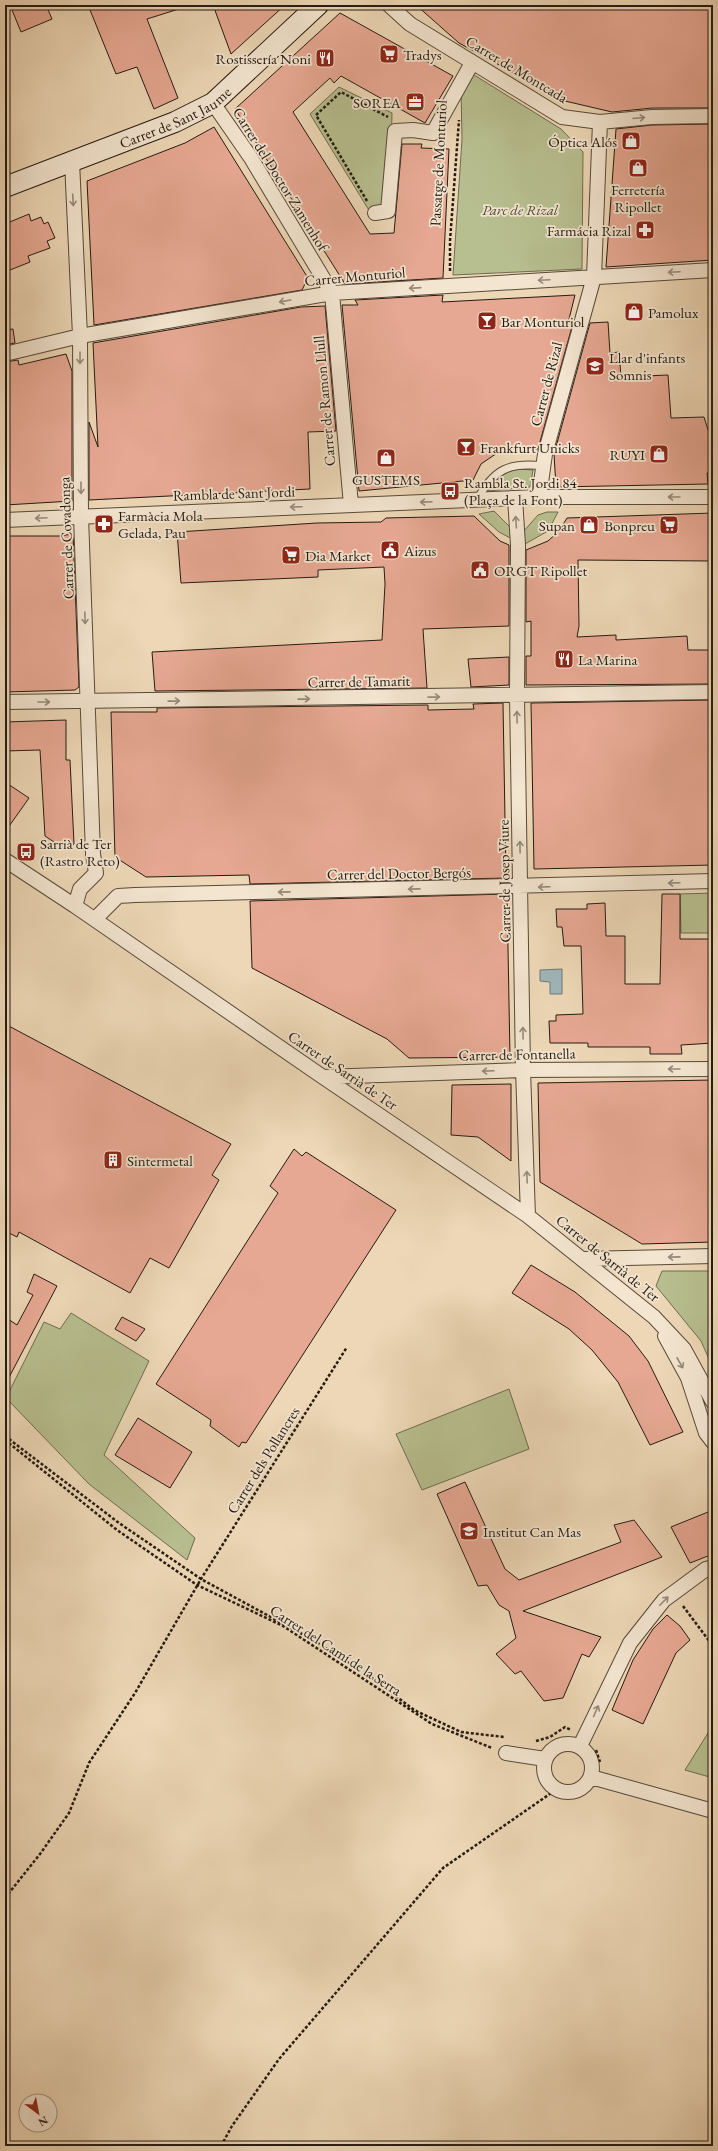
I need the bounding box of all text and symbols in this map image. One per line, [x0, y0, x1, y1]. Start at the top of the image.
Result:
street label: Carrer de Montcada [463, 31, 571, 107]
supermarket icon: Tradys [378, 43, 400, 65]
place label: Tradys [403, 45, 442, 64]
restaurant icon: Rostissería Noni [314, 47, 336, 69]
place label: Rostissería Noni [216, 49, 311, 68]
street label: Carrer de Sant Jaume [116, 82, 235, 152]
office icon: SOREA [404, 91, 426, 113]
place label: SOREA [353, 93, 402, 112]
street label: Passatge de Monturiol [425, 99, 451, 227]
street label: Carrer del Doctor Zamenhof [229, 104, 334, 256]
one-way arrow [632, 114, 645, 121]
shop icon: Óptica Alós [620, 130, 642, 152]
place label: Óptica Alós [548, 132, 617, 151]
shop icon: Ferretería Ripollet [627, 157, 649, 179]
place label: Ferretería Ripollet [611, 180, 665, 216]
one-way arrow [70, 193, 77, 206]
park label: Parc de Rizal [482, 200, 559, 219]
pharmacy icon: Farmácia Rizal [634, 219, 656, 241]
place label: Farmácia Rizal [547, 221, 631, 240]
street label: Carrer Monturiol [304, 262, 407, 290]
one-way arrow [668, 269, 681, 276]
one-way arrow [538, 276, 551, 283]
one-way arrow [409, 284, 422, 291]
one-way arrow [279, 297, 292, 305]
shop icon: Pamolux [623, 301, 645, 323]
place label: Pamolux [648, 303, 699, 322]
bar icon: Bar Monturiol [476, 310, 498, 332]
place label: Bar Monturiol [501, 312, 585, 331]
street label: Carrer de Ramon Llull [309, 334, 339, 467]
street label: Carrer de Rizal [526, 339, 566, 428]
place label: Llar d'infants Somnis [609, 348, 686, 384]
one-way arrow [76, 351, 84, 364]
school or university icon: Llar d'infants Somnis [584, 355, 606, 377]
bar icon: Frankfurt Unicks [455, 436, 477, 458]
place label: Frankfurt Unicks [480, 438, 580, 457]
shop icon: RUYI [648, 443, 670, 465]
place label: RUYI [609, 445, 645, 464]
shop icon: GUSTEMS [375, 447, 397, 469]
place label: GUSTEMS [352, 470, 420, 489]
place label: Rambla St. Jordi 84 (Plaça de la Font) [464, 473, 578, 509]
street label: Carrer de Covadonga [54, 476, 78, 600]
bus stop icon: Rambla St. Jordi 84 (Plaça de la Font) [439, 480, 461, 502]
one-way arrow [77, 481, 85, 494]
street label: Rambla de Sant Jordi [173, 481, 296, 505]
one-way arrow [668, 493, 681, 501]
one-way arrow [420, 498, 433, 506]
one-way arrow [290, 504, 303, 511]
place label: Farmàcia Mola Gelada, Pau [118, 506, 203, 542]
pharmacy icon: Farmàcia Mola Gelada, Pau [93, 513, 115, 535]
one-way arrow [35, 514, 48, 522]
shop icon: Supan [578, 514, 600, 536]
supermarket icon: Bonpreu [658, 514, 680, 536]
one-way arrow [513, 516, 520, 529]
place label: Supan [539, 516, 575, 535]
place label: Bonpreu [604, 516, 655, 535]
public building icon: Aizus [379, 539, 401, 561]
place label: Aizus [403, 541, 437, 560]
supermarket icon: Dia Market [280, 544, 302, 566]
place label: Dia Market [305, 546, 371, 565]
public building icon: ORGT Ripollet [469, 559, 491, 581]
place label: ORGT Ripollet [494, 561, 588, 580]
one-way arrow [81, 611, 89, 624]
restaurant icon: La Marina [553, 648, 575, 670]
place label: La Marina [578, 650, 638, 669]
street label: Carrer de Tamarit [308, 671, 411, 691]
one-way arrow [427, 693, 440, 701]
one-way arrow [297, 695, 310, 703]
one-way arrow [167, 697, 180, 705]
one-way arrow [37, 698, 50, 706]
one-way arrow [513, 711, 521, 724]
street label: Carrer de Josep Viure [493, 819, 515, 943]
place label: Sarrià de Ter (Rastro Reto) [40, 834, 120, 870]
bus stop icon: Sarrià de Ter (Rastro Reto) [15, 841, 37, 863]
one-way arrow [517, 841, 524, 854]
street label: Carrer del Doctor Bergós [327, 862, 471, 884]
one-way arrow [668, 879, 681, 886]
one-way arrow [538, 883, 551, 890]
one-way arrow [408, 886, 421, 893]
one-way arrow [278, 888, 291, 896]
street label: Carrer de Sarrià de Ter [284, 1026, 402, 1114]
one-way arrow [519, 1027, 527, 1040]
street label: Carrer de Fontanella [458, 1043, 576, 1065]
one-way arrow [668, 1065, 681, 1073]
one-way arrow [482, 1067, 495, 1075]
building icon: Sintermetal [102, 1149, 124, 1171]
place label: Sintermetal [127, 1151, 193, 1170]
one-way arrow [523, 1171, 531, 1184]
street label: Carrer de Sarrià de Ter [552, 1210, 664, 1306]
one-way arrow [668, 1253, 681, 1261]
one-way arrow [676, 1357, 684, 1369]
street label: Carrer dels Pollancres [222, 1403, 304, 1517]
school or university icon: Institut Can Mas [458, 1520, 480, 1542]
place label: Institut Can Mas [483, 1522, 581, 1541]
one-way arrow [659, 1596, 669, 1606]
street label: Carrer del Camí de la Serra [266, 1600, 406, 1700]
one-way arrow [593, 1705, 600, 1717]
north arrow [18, 2093, 58, 2133]
text: N [36, 2113, 51, 2130]

